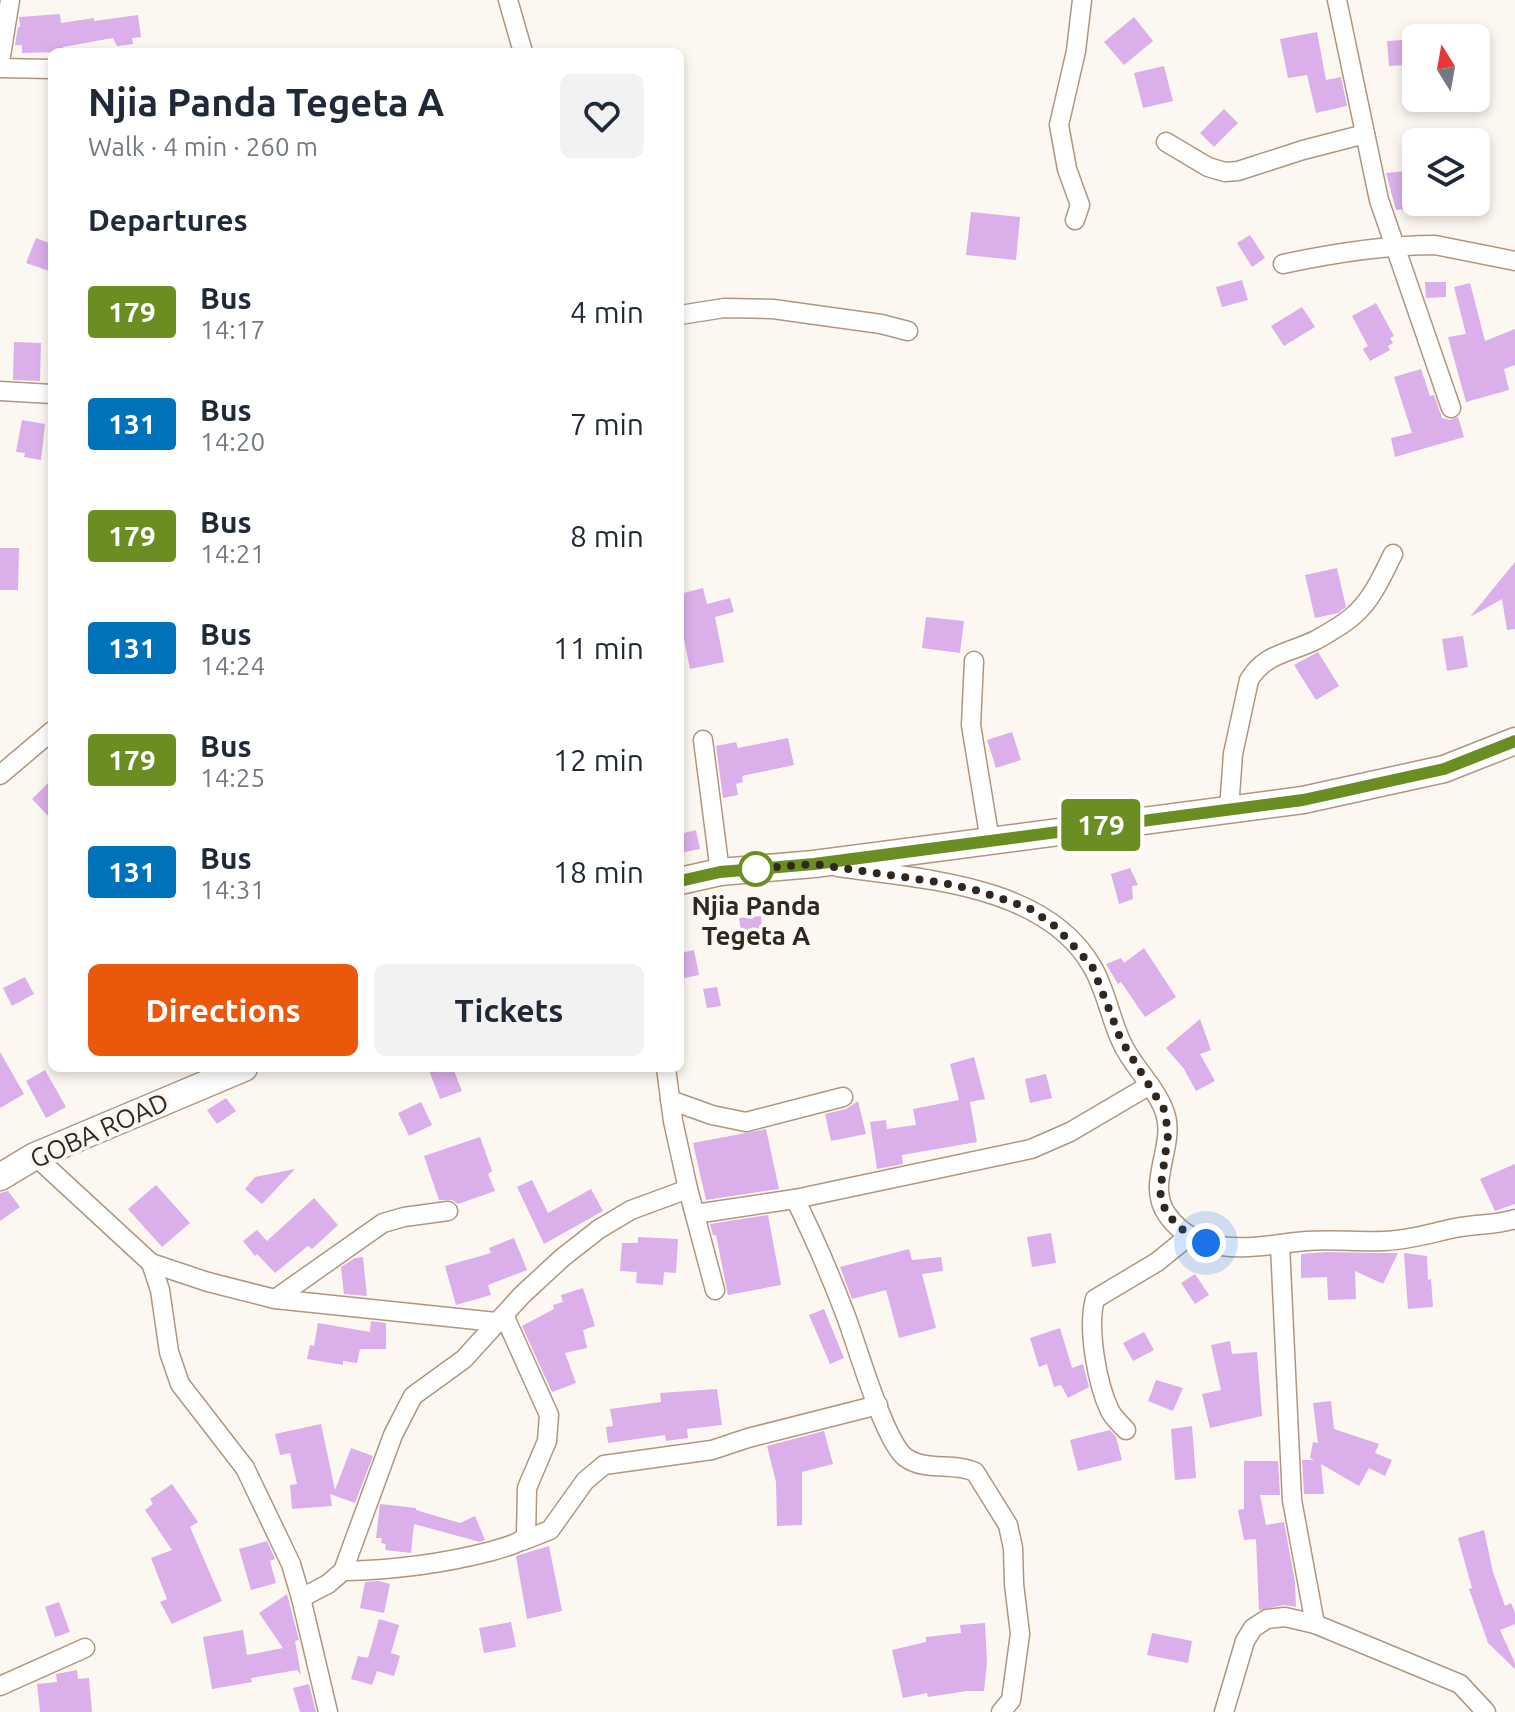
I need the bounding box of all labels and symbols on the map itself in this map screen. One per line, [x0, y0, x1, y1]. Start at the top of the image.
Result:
north arrow [1402, 24, 1490, 112]
line badge: 179 [1055, 799, 1147, 851]
marker: Njia Panda Tegeta A [739, 852, 773, 886]
place label: Njia Panda Tegeta A [691, 891, 821, 950]
street label: GOBA ROAD [25, 1087, 173, 1173]
your location [1186, 1223, 1226, 1263]

